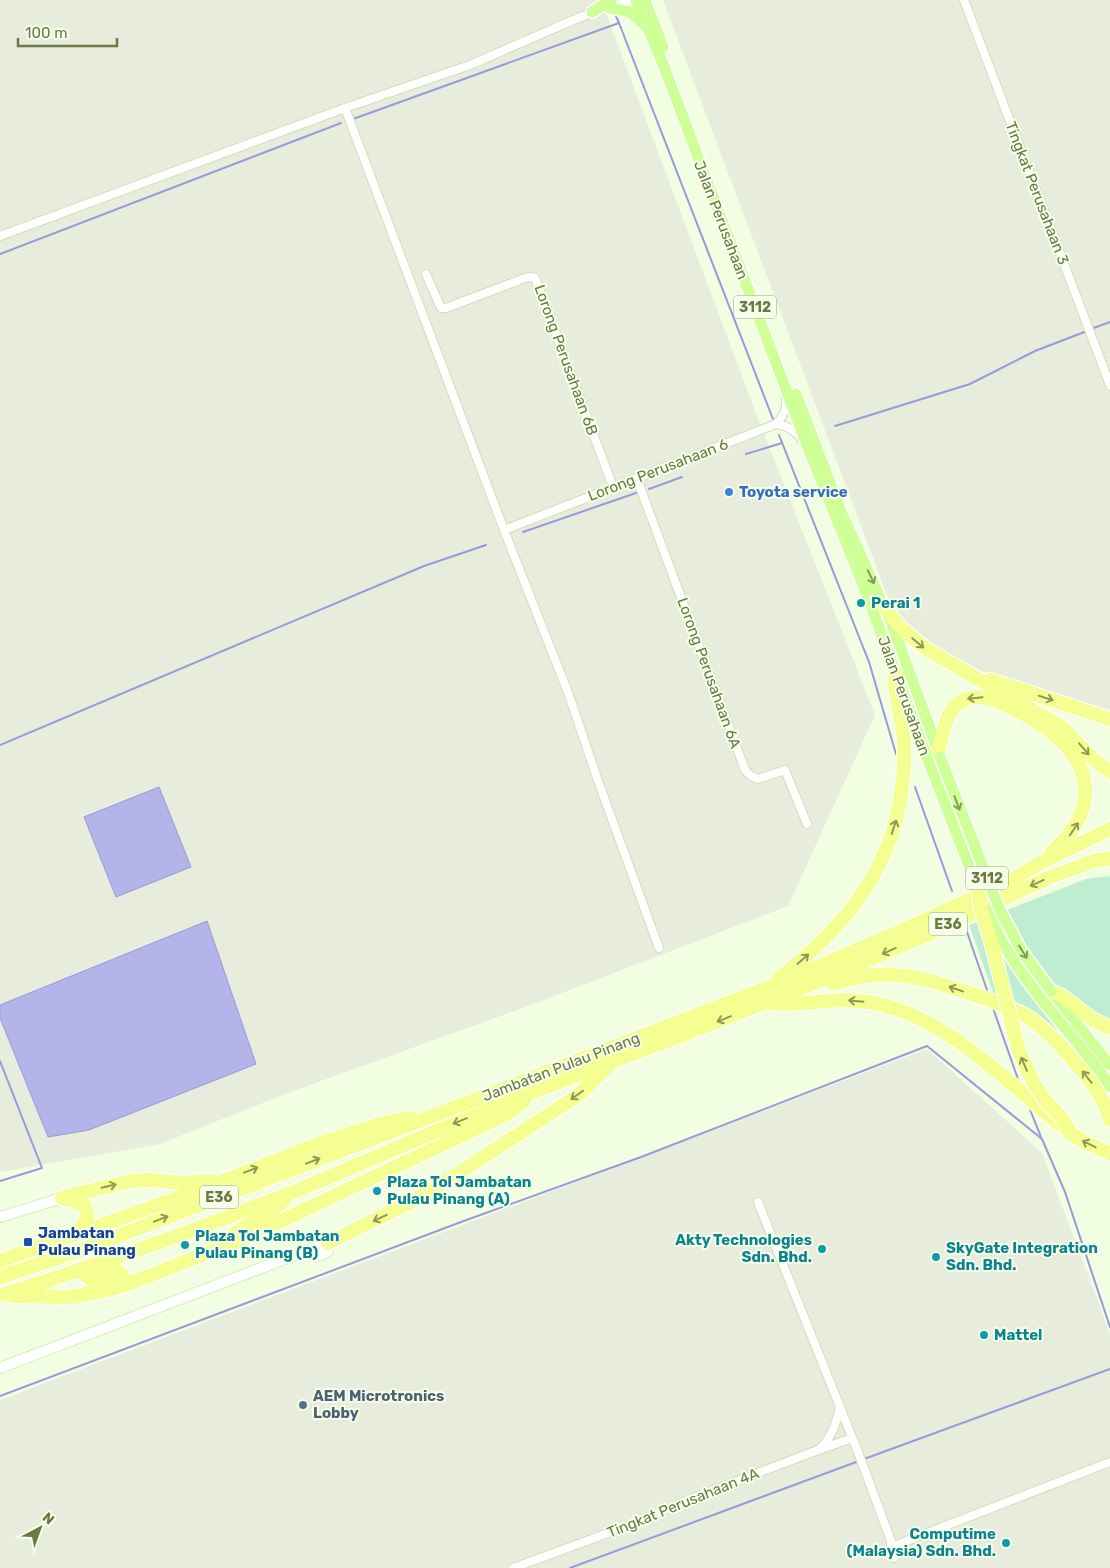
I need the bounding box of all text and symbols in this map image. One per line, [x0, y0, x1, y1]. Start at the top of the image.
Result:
scale bar [18, 15, 116, 47]
text: 100 m [25, 24, 67, 42]
street label: Tingkat Perusahaan 3 [1001, 119, 1073, 267]
street label: Jalan Perusahaan [690, 158, 752, 282]
street label: Lorong Perusahaan 6B [530, 282, 602, 438]
road number: 3112 [734, 296, 776, 318]
street label: Lorong Perusahaan 6 [585, 435, 731, 505]
place label: Toyota service [739, 483, 848, 501]
marker: Toyota service [723, 486, 735, 498]
one-way arrow [866, 569, 876, 584]
place label: Perai 1 [871, 594, 920, 612]
street label: Lorong Perusahaan 6A [673, 595, 745, 751]
marker: Perai 1 [855, 597, 867, 609]
street label: Jalan Perusahaan [874, 634, 934, 758]
one-way arrow [912, 638, 925, 649]
one-way arrow [967, 694, 983, 703]
one-way arrow [1038, 694, 1053, 703]
one-way arrow [1078, 742, 1090, 755]
one-way arrow [953, 795, 963, 810]
one-way arrow [890, 820, 899, 835]
one-way arrow [1069, 822, 1079, 836]
road number: 3112 [966, 866, 1008, 890]
one-way arrow [1030, 879, 1045, 889]
road number: E36 [929, 912, 967, 936]
one-way arrow [1018, 944, 1028, 958]
one-way arrow [882, 946, 897, 956]
one-way arrow [797, 953, 810, 965]
one-way arrow [948, 983, 964, 993]
one-way arrow [848, 996, 864, 1005]
one-way arrow [717, 1015, 732, 1024]
street label: Jambatan Pulau Pinang [480, 1029, 642, 1105]
one-way arrow [1018, 1057, 1028, 1072]
one-way arrow [1082, 1071, 1093, 1084]
one-way arrow [570, 1090, 584, 1100]
one-way arrow [453, 1117, 469, 1126]
one-way arrow [1082, 1139, 1097, 1149]
one-way arrow [305, 1156, 320, 1166]
one-way arrow [243, 1165, 258, 1174]
place label: Plaza Tol Jambatan Pulau Pinang (A) [387, 1173, 531, 1208]
one-way arrow [100, 1181, 116, 1190]
marker: Plaza Tol Jambatan Pulau Pinang (A) [371, 1185, 383, 1197]
road number: E36 [200, 1186, 238, 1208]
one-way arrow [373, 1213, 388, 1223]
one-way arrow [153, 1214, 168, 1224]
place label: Jambatan Pulau Pinang [38, 1224, 136, 1259]
place label: Plaza Tol Jambatan Pulau Pinang (B) [195, 1227, 339, 1262]
place label: Akty Technologies Sdn. Bhd. [675, 1231, 812, 1266]
marker: Jambatan Pulau Pinang [22, 1236, 34, 1248]
marker: Plaza Tol Jambatan Pulau Pinang (B) [179, 1239, 191, 1251]
place label: SkyGate Integration Sdn. Bhd. [946, 1239, 1098, 1274]
marker: Akty Technologies Sdn. Bhd. [816, 1243, 828, 1255]
marker: SkyGate Integration Sdn. Bhd. [930, 1251, 942, 1263]
place label: Mattel [994, 1326, 1042, 1344]
marker: Mattel [978, 1329, 990, 1341]
place label: AEM Microtronics Lobby [313, 1387, 444, 1422]
marker: AEM Microtronics Lobby [297, 1399, 309, 1411]
street label: Tingkat Perusahaan 4A [604, 1464, 762, 1542]
north arrow [15, 1503, 65, 1553]
text: N [39, 1509, 58, 1528]
place label: Computime (Malaysia) Sdn. Bhd. [846, 1525, 996, 1560]
marker: Computime (Malaysia) Sdn. Bhd. [1000, 1537, 1012, 1549]

